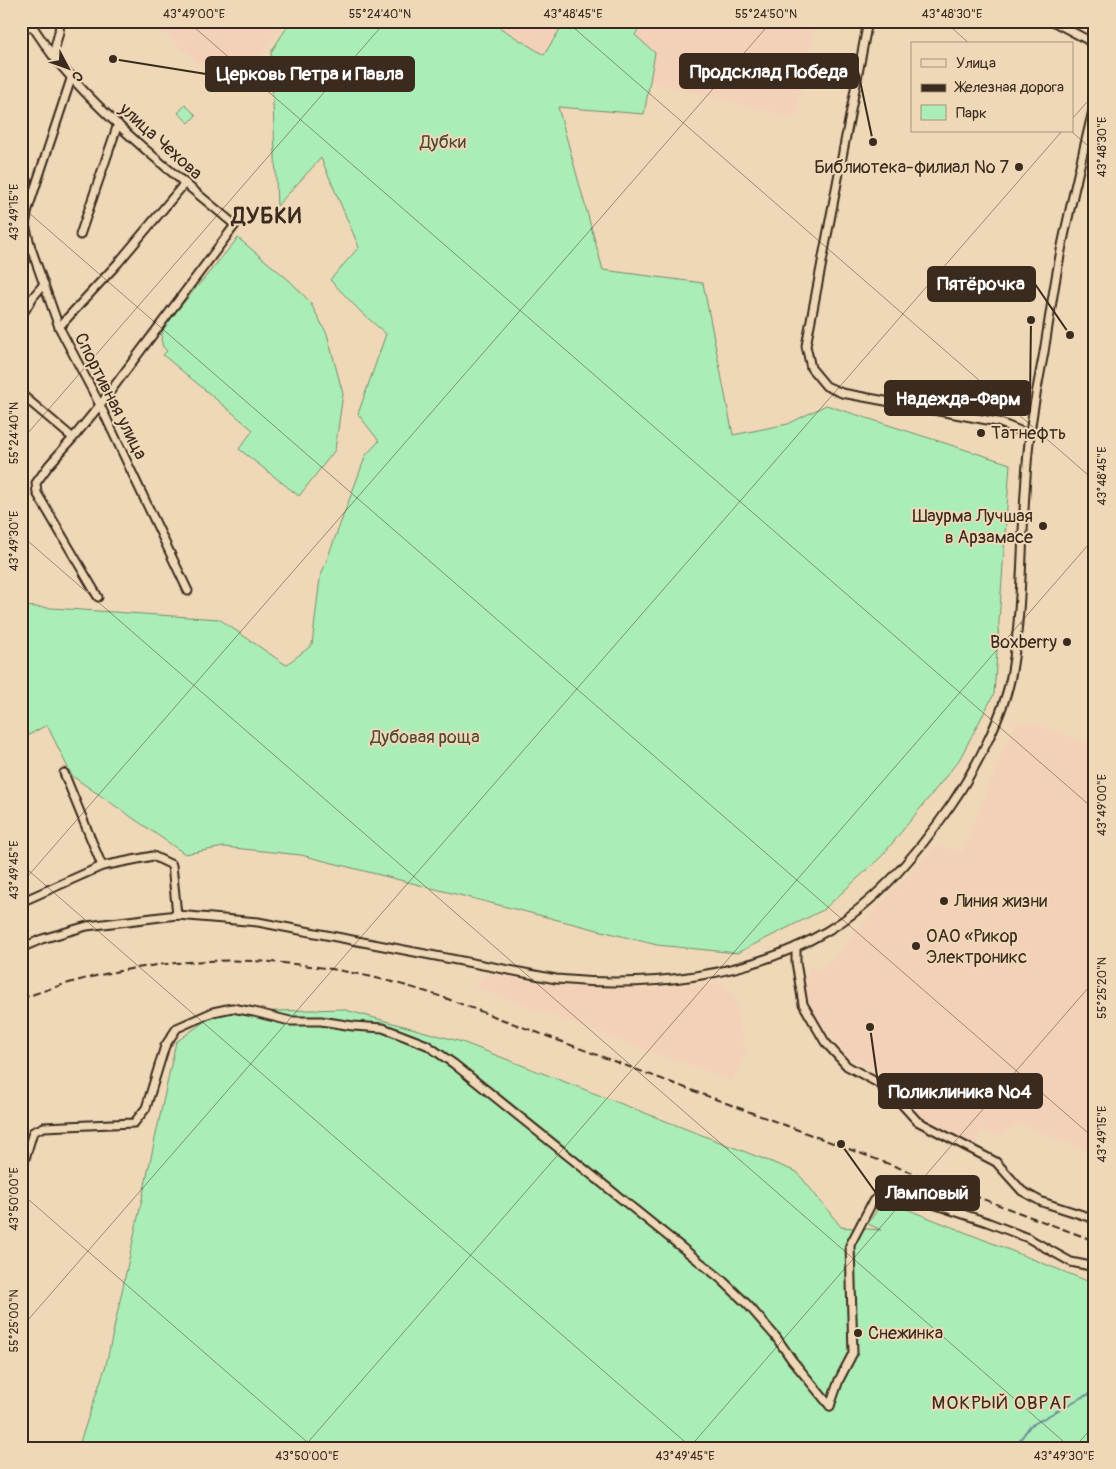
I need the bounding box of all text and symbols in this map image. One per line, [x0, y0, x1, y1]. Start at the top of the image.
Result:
text: 43°49'00"E [163, 7, 225, 22]
text: 55°24'40"N [349, 7, 411, 22]
text: 43°48'45"E [544, 7, 602, 22]
text: 55°24'50"N [735, 7, 797, 22]
text: 43°48'30"E [922, 7, 982, 22]
north arrow [42, 42, 92, 92]
legend [911, 42, 1074, 132]
callout: Продсклад Победа [680, 54, 858, 88]
text: Улица [956, 54, 996, 73]
callout: Церковь Петра и Павла [206, 57, 414, 91]
text: Продсклад Победа [690, 60, 848, 84]
text: Церковь Петра и Павла [216, 62, 404, 86]
text: С [68, 67, 87, 85]
text: Железная дорога [954, 78, 1064, 97]
street label: улица Чехова [113, 97, 207, 185]
text: Парк [956, 104, 987, 123]
text: 43°48'30"E [1095, 117, 1110, 177]
park label: Дубки [419, 131, 466, 154]
place label: Библиотека-филиал № 7 [814, 156, 1009, 179]
marker: Библиотека-филиал № 7 [1013, 161, 1025, 173]
text: 43°49'15"E [7, 184, 22, 240]
district label: ДУБКИ [230, 202, 302, 230]
callout: Пятёрочка [928, 267, 1035, 301]
text: Пятёрочка [937, 272, 1025, 296]
street label: Спортивная улица [69, 329, 152, 463]
callout: Надежда-Фарм [885, 381, 1030, 415]
text: Надежда-Фарм [895, 387, 1021, 411]
text: 55°24'40"N [7, 402, 22, 464]
place label: Татнефть [991, 422, 1066, 445]
marker: Татнефть [975, 427, 987, 439]
text: 43°48'45"E [1095, 447, 1110, 505]
place label: Шаурма Лучшая в Арзамасе [912, 505, 1033, 549]
text: 43°49'30"E [7, 511, 22, 571]
marker: Шаурма Лучшая в Арзамасе [1037, 520, 1049, 532]
place label: Boxberry [990, 631, 1057, 654]
marker: Boxberry [1061, 636, 1073, 648]
park label: Дубовая роща [369, 726, 480, 749]
text: 43°49'00"E [1095, 774, 1110, 836]
text: 43°49'45"E [7, 840, 22, 900]
place label: Линия жизни [953, 890, 1047, 913]
marker: Линия жизни [938, 895, 950, 907]
place label: ОАО «Рикор Электроникс [926, 925, 1027, 969]
marker: ОАО «Рикор Электроникс [910, 940, 922, 952]
text: 55°25'20"N [1095, 957, 1110, 1019]
callout: Поликлиника №4 [879, 1074, 1042, 1108]
text: Поликлиника №4 [888, 1080, 1032, 1104]
text: 43°49'15"E [1095, 1106, 1110, 1162]
text: 43°50'00"E [7, 1167, 22, 1231]
callout: Ламповый [876, 1176, 979, 1210]
text: Ламповый [884, 1181, 969, 1205]
text: 55°25'00"N [7, 1289, 22, 1353]
place label: Снежинка [868, 1322, 943, 1345]
marker: Снежинка [852, 1327, 864, 1339]
district label: МОКРЫЙ ОВРАГ [931, 1391, 1073, 1415]
text: 43°50'00"E [275, 1449, 339, 1464]
text: 43°49'45"E [655, 1449, 715, 1464]
text: 43°49'30"E [1034, 1449, 1094, 1464]

